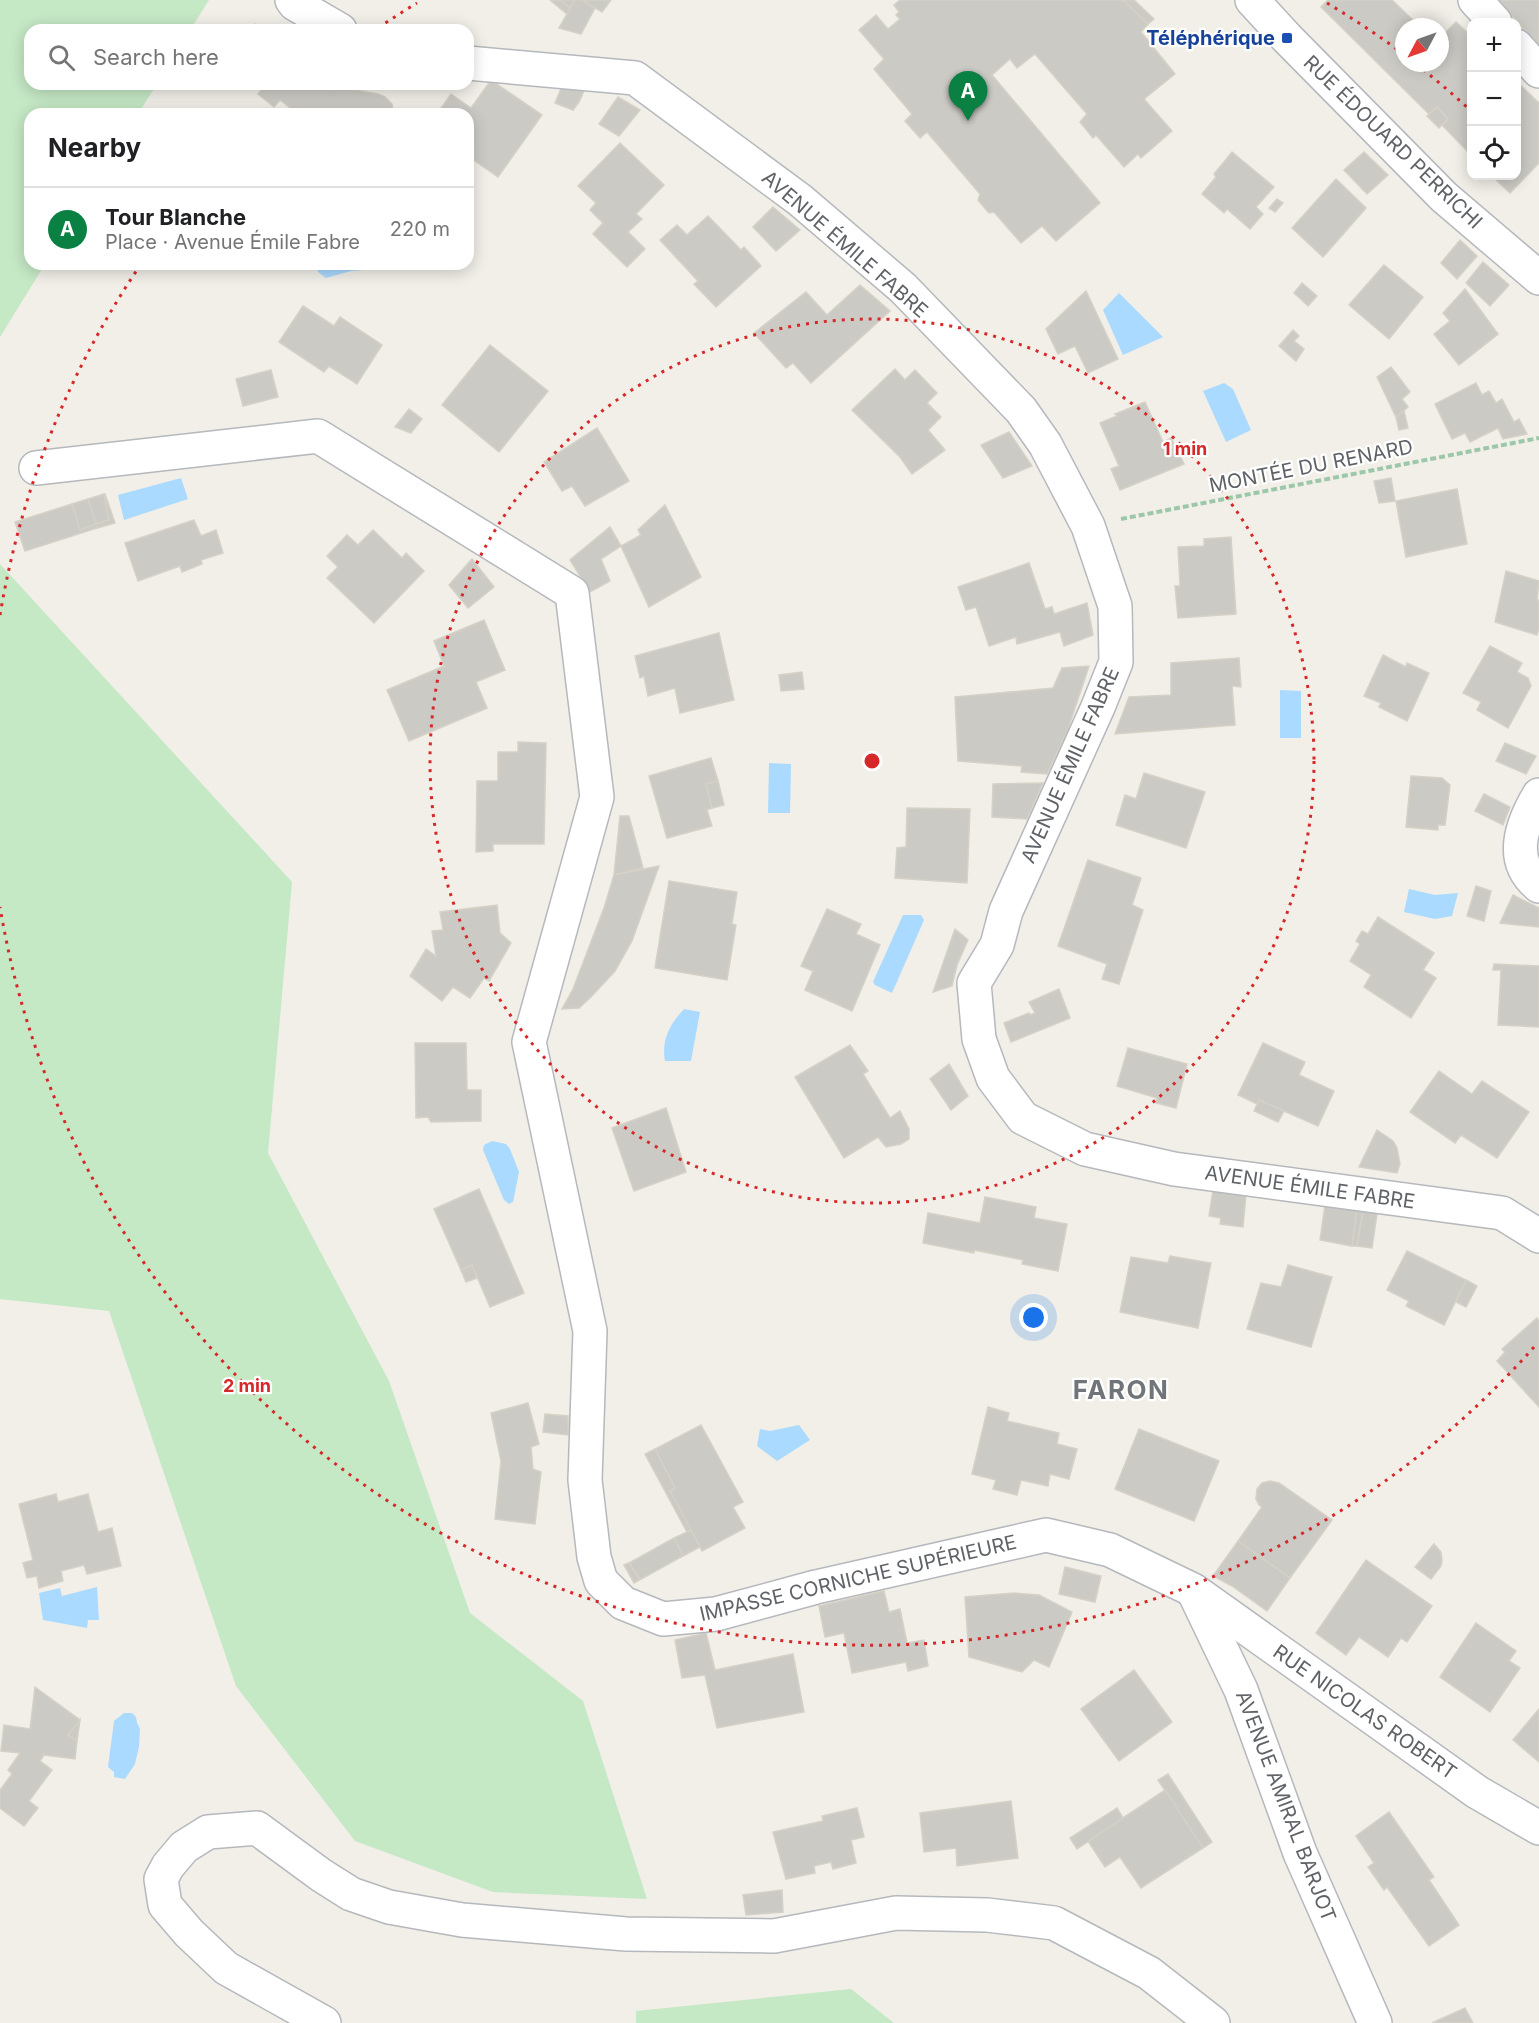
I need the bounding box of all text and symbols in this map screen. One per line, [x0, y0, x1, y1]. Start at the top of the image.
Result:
north arrow [1395, 18, 1449, 72]
map controls [1467, 18, 1521, 180]
button: + [1467, 18, 1521, 72]
search box [24, 24, 474, 90]
place label: Téléphérique [1146, 26, 1275, 50]
marker: Téléphérique [1280, 31, 1294, 45]
icon: search [45, 41, 78, 74]
text: Search here [93, 44, 219, 70]
street label: RUE ÉDOUARD PERRICHI [1299, 50, 1488, 234]
pin: A [948, 72, 988, 121]
button: − [1467, 72, 1521, 126]
button: locate [1467, 126, 1521, 180]
text: Nearby [48, 132, 141, 163]
street label: AVENUE ÉMILE FABRE [757, 165, 934, 323]
text: Tour Blanche [105, 204, 246, 230]
text: A [60, 217, 75, 241]
text: 220 m [390, 217, 450, 241]
text: Place · Avenue Émile Fabre [105, 230, 360, 254]
street label: MONTÉE DU RENARD [1207, 433, 1415, 498]
text: 1 min [1163, 438, 1207, 459]
street label: AVENUE ÉMILE FABRE [1015, 663, 1124, 867]
centre of rings [862, 751, 882, 771]
street label: AVENUE ÉMILE FABRE [1203, 1159, 1417, 1214]
your location [1019, 1303, 1048, 1332]
district label: FARON [1073, 1374, 1169, 1405]
text: 2 min [223, 1375, 271, 1396]
street label: IMPASSE CORNICHE SUPÉRIEURE [697, 1529, 1019, 1626]
street label: RUE NICOLAS ROBERT [1269, 1640, 1461, 1784]
street label: AVENUE AMIRAL BARJOT [1231, 1687, 1341, 1925]

